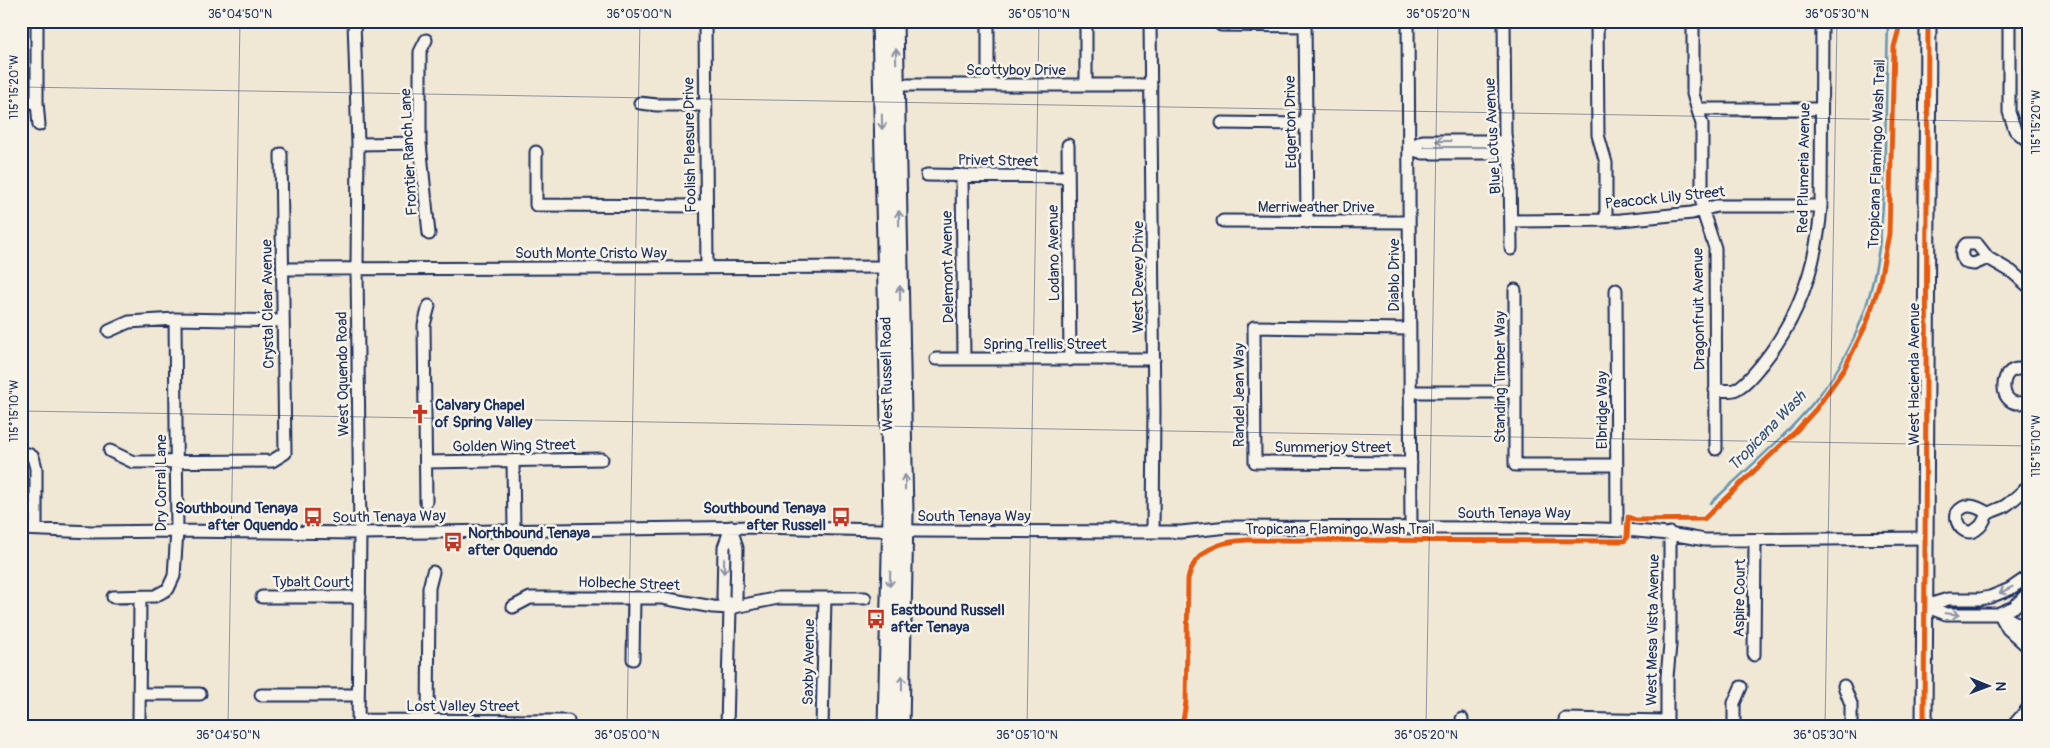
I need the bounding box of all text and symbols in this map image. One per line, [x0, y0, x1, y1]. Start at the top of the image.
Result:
text: 36°04'50"N [208, 7, 272, 22]
text: 36°05'00"N [606, 7, 672, 22]
text: 36°05'10"N [1008, 7, 1070, 22]
text: 36°05'20"N [1406, 7, 1470, 22]
text: 36°05'30"N [1805, 7, 1869, 22]
one-way arrow [891, 48, 901, 64]
text: 115°15'20"W [7, 55, 22, 119]
street label: Tropicana Flamingo Wash Trail [1864, 59, 1890, 249]
street label: Scottyboy Drive [966, 61, 1067, 80]
street label: Edgerton Drive [1281, 75, 1301, 169]
street label: Foolish Pleasure Drive [679, 76, 701, 213]
street label: Blue Lotus Avenue [1480, 77, 1506, 195]
street label: Frontier Ranch Lane [396, 87, 422, 216]
text: 115°15'20"W [2029, 90, 2044, 154]
street label: Red Plumeria Avenue [1793, 102, 1815, 234]
one-way arrow [877, 114, 887, 130]
one-way arrow [1435, 136, 1452, 146]
street label: Privet Street [958, 151, 1039, 171]
street label: Peacock Lily Street [1604, 182, 1727, 214]
street label: Merriweather Drive [1258, 198, 1375, 217]
street label: Lodano Avenue [1044, 204, 1064, 301]
street label: Delemont Avenue [938, 210, 958, 323]
one-way arrow [894, 211, 904, 227]
street label: West Dewey Drive [1129, 220, 1148, 333]
street label: Diablo Drive [1385, 238, 1404, 312]
street label: Crystal Clear Avenue [257, 239, 279, 369]
street label: South Monte Cristo Way [515, 244, 668, 263]
street label: Dragonfruit Avenue [1688, 247, 1710, 371]
one-way arrow [896, 285, 905, 301]
street label: West Hacienda Avenue [1905, 302, 1924, 445]
street label: Standing Timber Way [1491, 310, 1510, 443]
street label: West Oquendo Road [332, 311, 354, 437]
street label: West Russell Road [877, 316, 897, 432]
street label: Spring Trellis Street [983, 335, 1108, 354]
street label: Randel Jean Way [1230, 342, 1249, 447]
street label: Elbridge Way [1593, 370, 1612, 449]
text: 115°15'10"W [7, 380, 22, 442]
water label: Tropicana Wash [1724, 386, 1811, 475]
place label: Calvary Chapel of Spring Valley [434, 396, 533, 432]
church icon: Calvary Chapel of Spring Valley [409, 403, 431, 425]
text: 115°15'10"W [2029, 415, 2044, 477]
street label: Dry Corral Lane [152, 434, 171, 532]
street label: Golden Wing Street [452, 435, 577, 457]
street label: Summerjoy Street [1274, 438, 1392, 457]
one-way arrow [900, 474, 909, 490]
place label: Southbound Tenaya after Oquendo [175, 499, 298, 535]
place label: Southbound Tenaya after Russell [703, 499, 826, 535]
street label: South Tenaya Way [1457, 504, 1571, 523]
bus stop icon: Southbound Tenaya after Oquendo [302, 506, 324, 528]
bus stop icon: Southbound Tenaya after Russell [830, 506, 852, 528]
street label: South Tenaya Way [332, 507, 446, 527]
street label: South Tenaya Way [917, 507, 1031, 526]
street label: Tropicana Flamingo Wash Trail [1245, 520, 1435, 539]
place label: Northbound Tenaya after Oquendo [468, 524, 590, 560]
bus stop icon: Northbound Tenaya after Oquendo [442, 531, 464, 553]
street label: West Mesa Vista Avenue [1642, 553, 1664, 706]
one-way arrow [719, 558, 729, 574]
street label: Aspire Court [1730, 558, 1750, 637]
one-way arrow [885, 570, 895, 586]
street label: Tybalt Court [272, 573, 351, 592]
street label: Holbeche Street [578, 573, 681, 595]
one-way arrow [1999, 586, 2014, 596]
place label: Eastbound Russell after Tenaya [891, 601, 1005, 637]
bus stop icon: Eastbound Russell after Tenaya [865, 608, 887, 630]
one-way arrow [1943, 609, 1959, 618]
street label: Saxby Avenue [799, 618, 819, 705]
north arrow [1962, 660, 2012, 710]
one-way arrow [897, 675, 906, 691]
text: N [1992, 681, 2009, 691]
street label: Lost Valley Street [406, 697, 521, 716]
text: 36°04'50"N [196, 728, 260, 743]
text: 36°05'00"N [594, 728, 660, 743]
text: 36°05'10"N [996, 728, 1058, 743]
text: 36°05'20"N [1394, 728, 1458, 743]
text: 36°05'30"N [1793, 728, 1857, 743]

